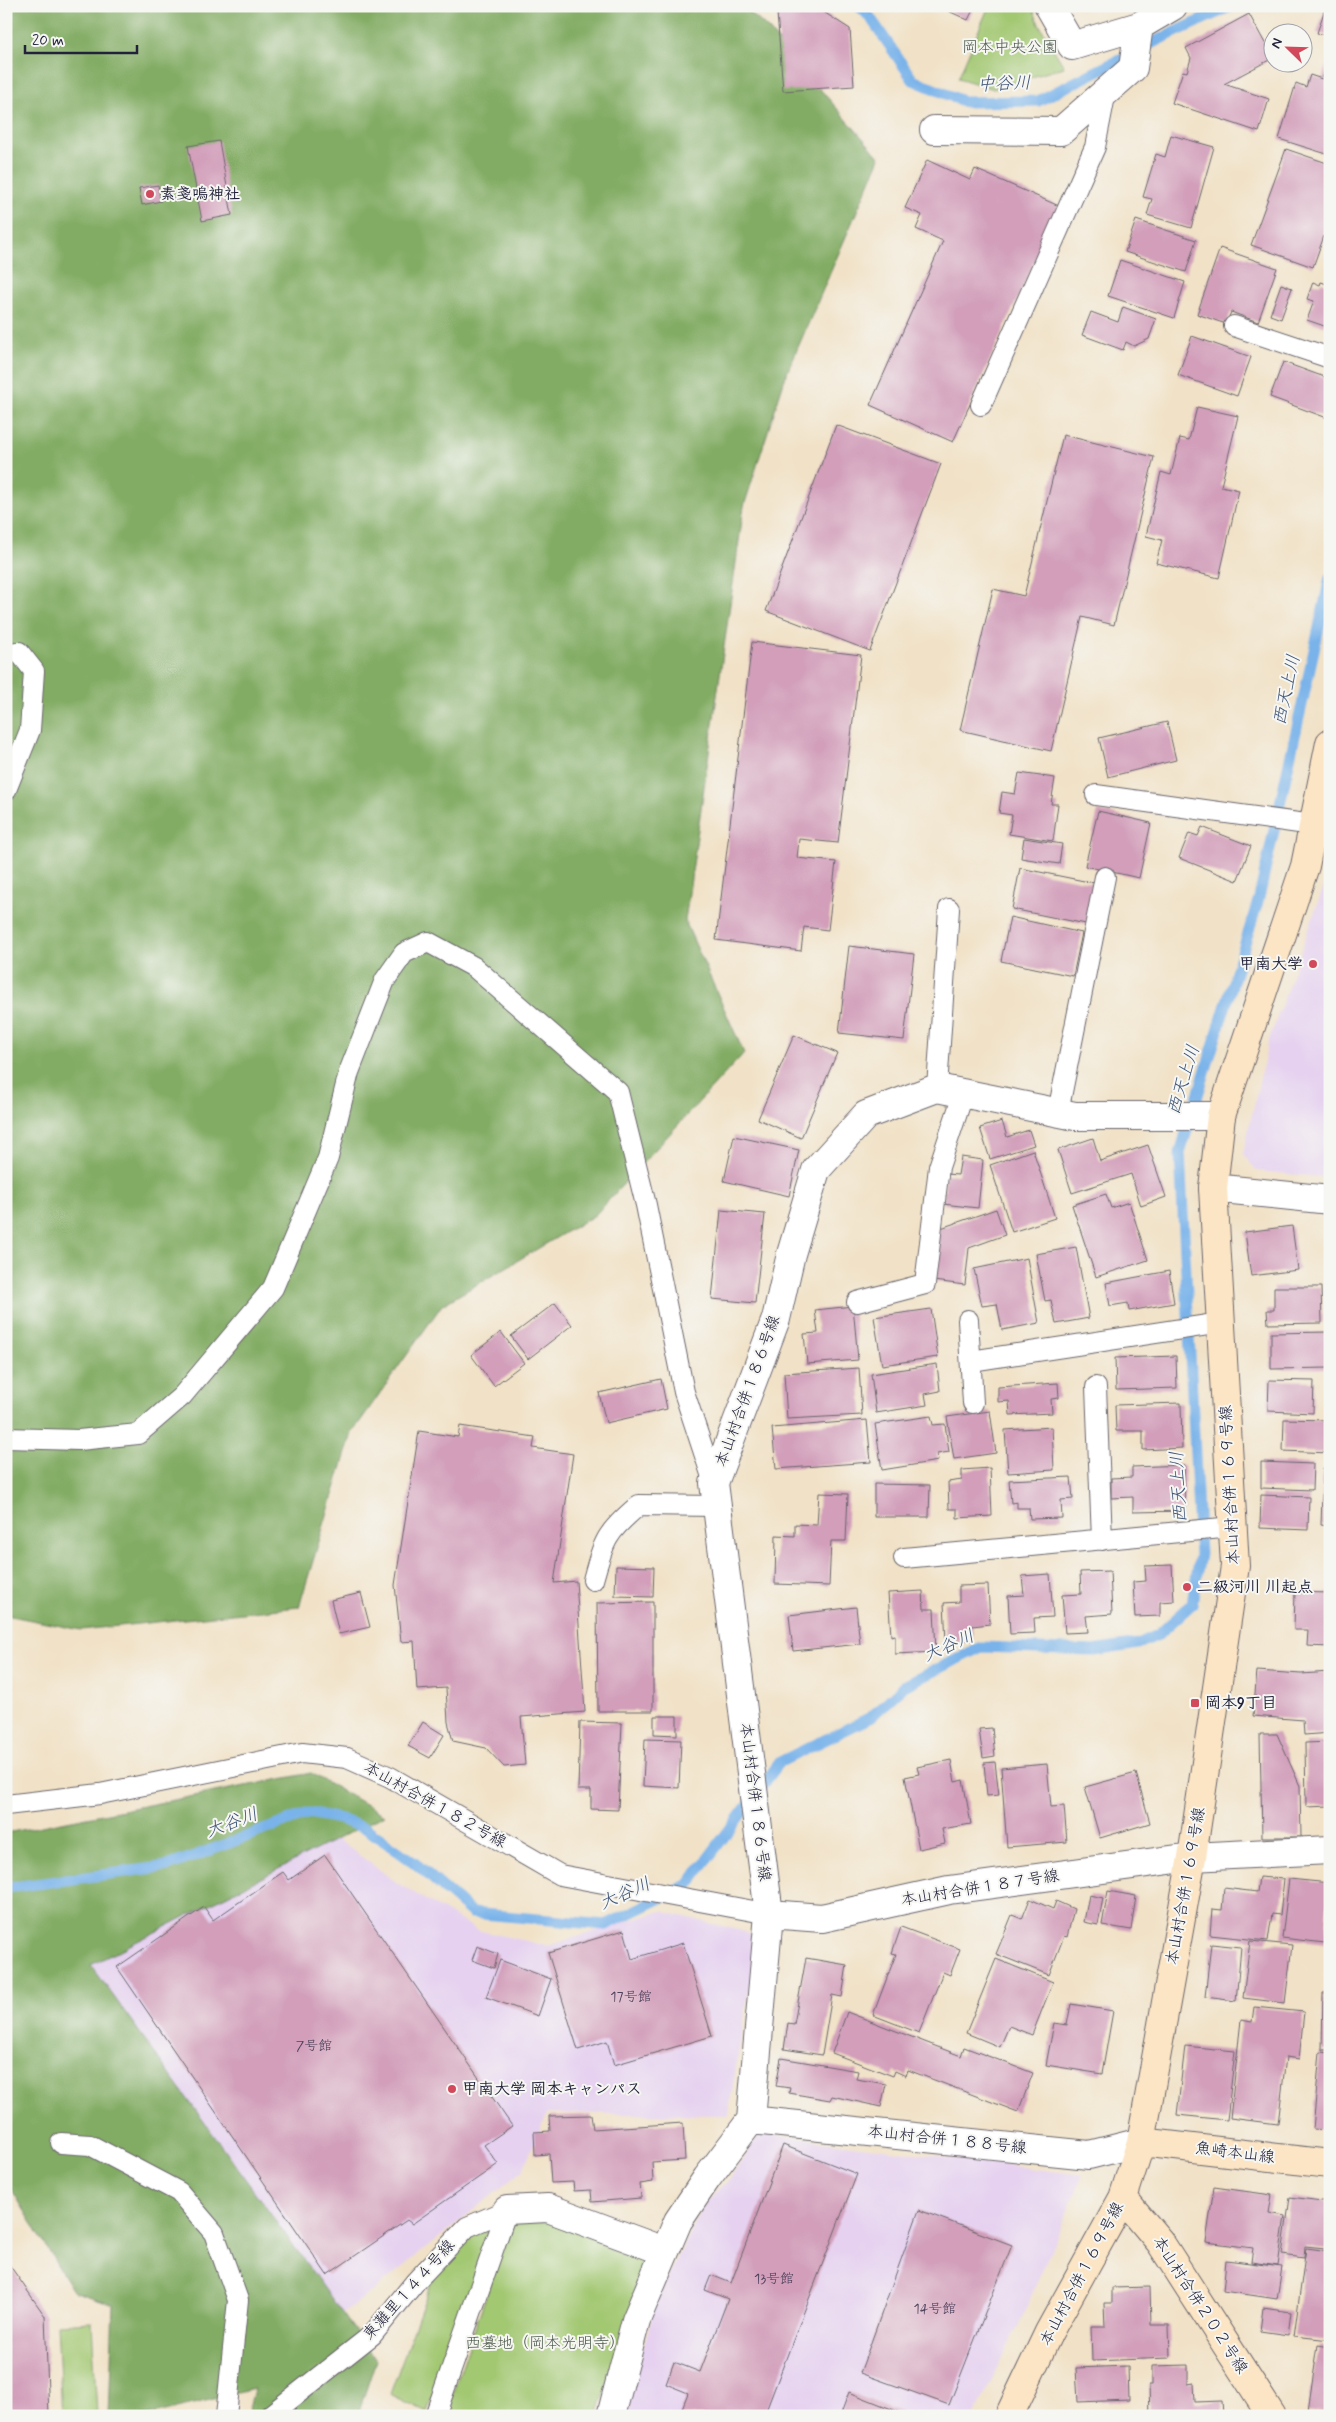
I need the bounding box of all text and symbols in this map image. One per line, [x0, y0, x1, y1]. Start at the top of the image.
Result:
scale bar [25, 22, 138, 54]
north arrow [1264, 22, 1314, 72]
text: 20 m [32, 31, 64, 51]
text: N [1267, 36, 1287, 51]
park label: 岡本中央公園 [962, 37, 1058, 58]
water label: 中谷川 [977, 71, 1031, 97]
place label: 素戔嗚神社 [160, 184, 240, 205]
marker: 素戔嗚神社 [144, 188, 156, 200]
water label: 西天上川 [1268, 652, 1306, 728]
place label: 甲南大学 [1239, 954, 1303, 975]
marker: 甲南大学 [1307, 958, 1319, 970]
water label: 西天上川 [1162, 1042, 1206, 1118]
street label: 本山村合併１８６号線 [711, 1312, 785, 1470]
street label: 本山村合併１６９号線 [1215, 1405, 1245, 1565]
water label: 西天上川 [1165, 1450, 1193, 1524]
place label: 二級河川 川起点 [1197, 1577, 1313, 1598]
marker: 二級河川 川起点 [1181, 1581, 1193, 1593]
water label: 大谷川 [919, 1624, 979, 1668]
place label: 岡本9丁目 [1205, 1693, 1277, 1714]
marker: 岡本9丁目 [1189, 1697, 1201, 1709]
street label: 本山村合併１８６号線 [735, 1721, 775, 1883]
street label: 本山村合併１８２号線 [360, 1757, 510, 1853]
water label: 大谷川 [203, 1802, 261, 1844]
street label: 本山村合併１６９号線 [1162, 1805, 1210, 1967]
street label: 本山村合併１８７号線 [899, 1865, 1061, 1911]
water label: 大谷川 [595, 1872, 655, 1916]
house number: 17号館 [610, 1988, 652, 2006]
house number: 7号館 [296, 2037, 332, 2055]
place label: 甲南大学 岡本キャンパス [462, 2079, 642, 2100]
marker: 甲南大学 岡本キャンパス [446, 2083, 458, 2095]
street label: 本山村合併１８８号線 [866, 2121, 1028, 2159]
street label: 魚崎本山線 [1194, 2138, 1276, 2168]
street label: 本山村合併１６９号線 [1035, 2198, 1129, 2350]
street label: 本山村合併２０２号線 [1148, 2232, 1252, 2378]
street label: 東灘里１４４号線 [358, 2235, 460, 2345]
house number: 13号館 [754, 2270, 794, 2288]
house number: 14号館 [914, 2300, 956, 2318]
park label: 西墓地（岡本光明寺） [465, 2333, 625, 2354]

